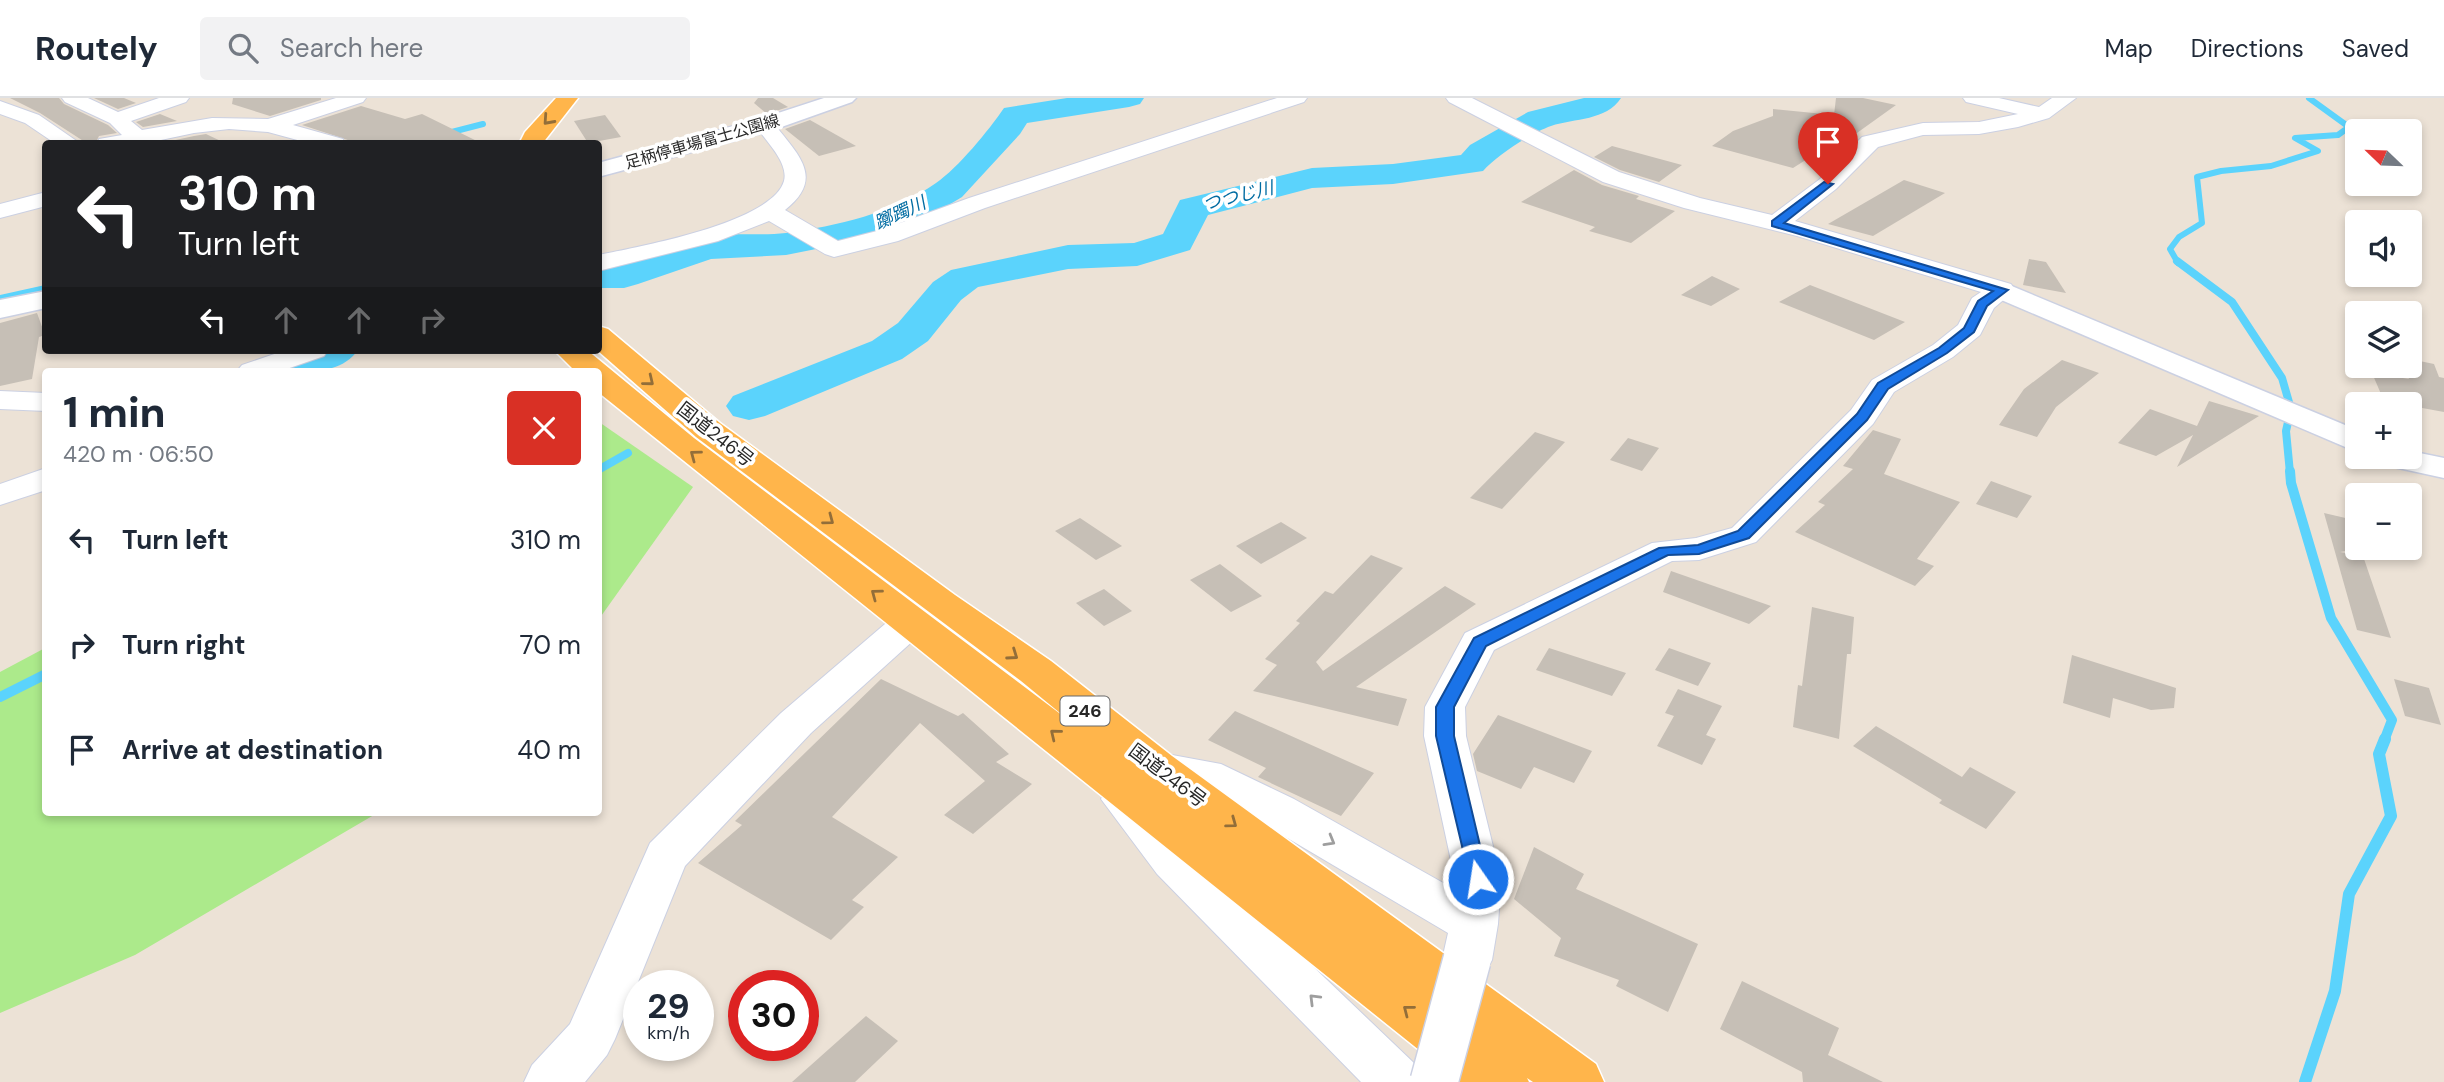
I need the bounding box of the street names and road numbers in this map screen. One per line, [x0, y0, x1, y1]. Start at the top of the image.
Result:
street label: 足柄停車場富士公園線 [622, 109, 782, 174]
street label: 国道246号 [672, 397, 759, 472]
road number: 246 [1060, 696, 1110, 726]
street label: 国道246号 [1124, 738, 1212, 813]

